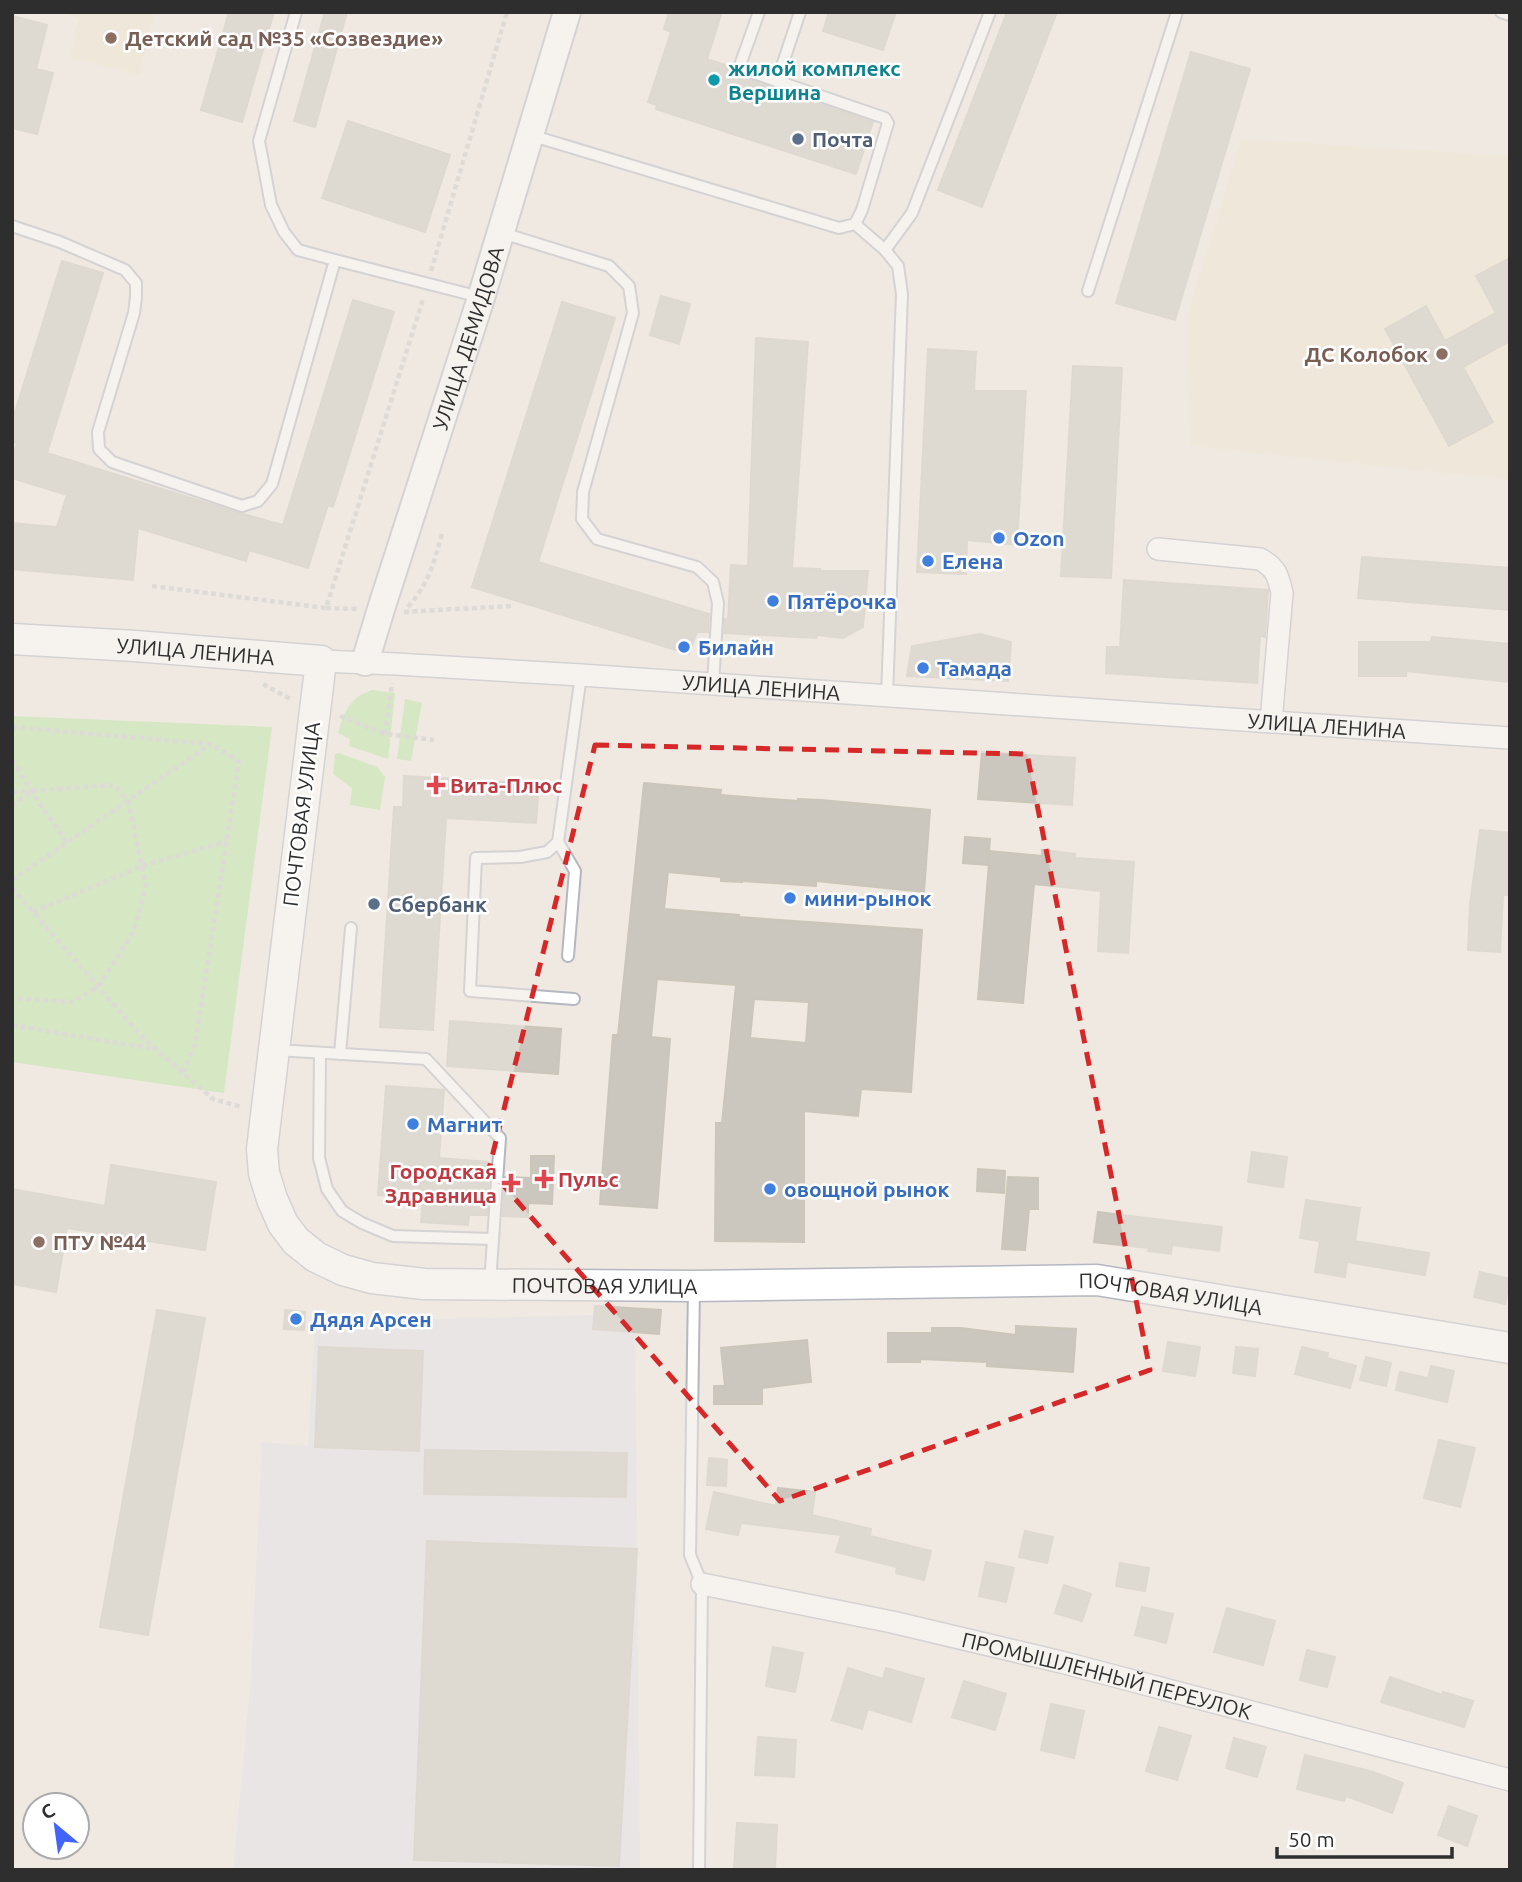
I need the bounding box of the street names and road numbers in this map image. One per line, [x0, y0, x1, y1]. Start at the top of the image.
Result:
street label: УЛИЦА ДЕМИДОВА [427, 243, 508, 433]
street label: УЛИЦА ЛЕНИНА [116, 633, 276, 669]
street label: УЛИЦА ЛЕНИНА [681, 670, 841, 705]
street label: УЛИЦА ЛЕНИНА [1247, 708, 1407, 743]
street label: ПОЧТОВАЯ УЛИЦА [278, 720, 324, 908]
street label: ПОЧТОВАЯ УЛИЦА [1078, 1268, 1265, 1319]
street label: ПОЧТОВАЯ УЛИЦА [512, 1273, 698, 1298]
street label: ПРОМЫШЛЕННЫЙ ПЕРЕУЛОК [960, 1627, 1254, 1724]

